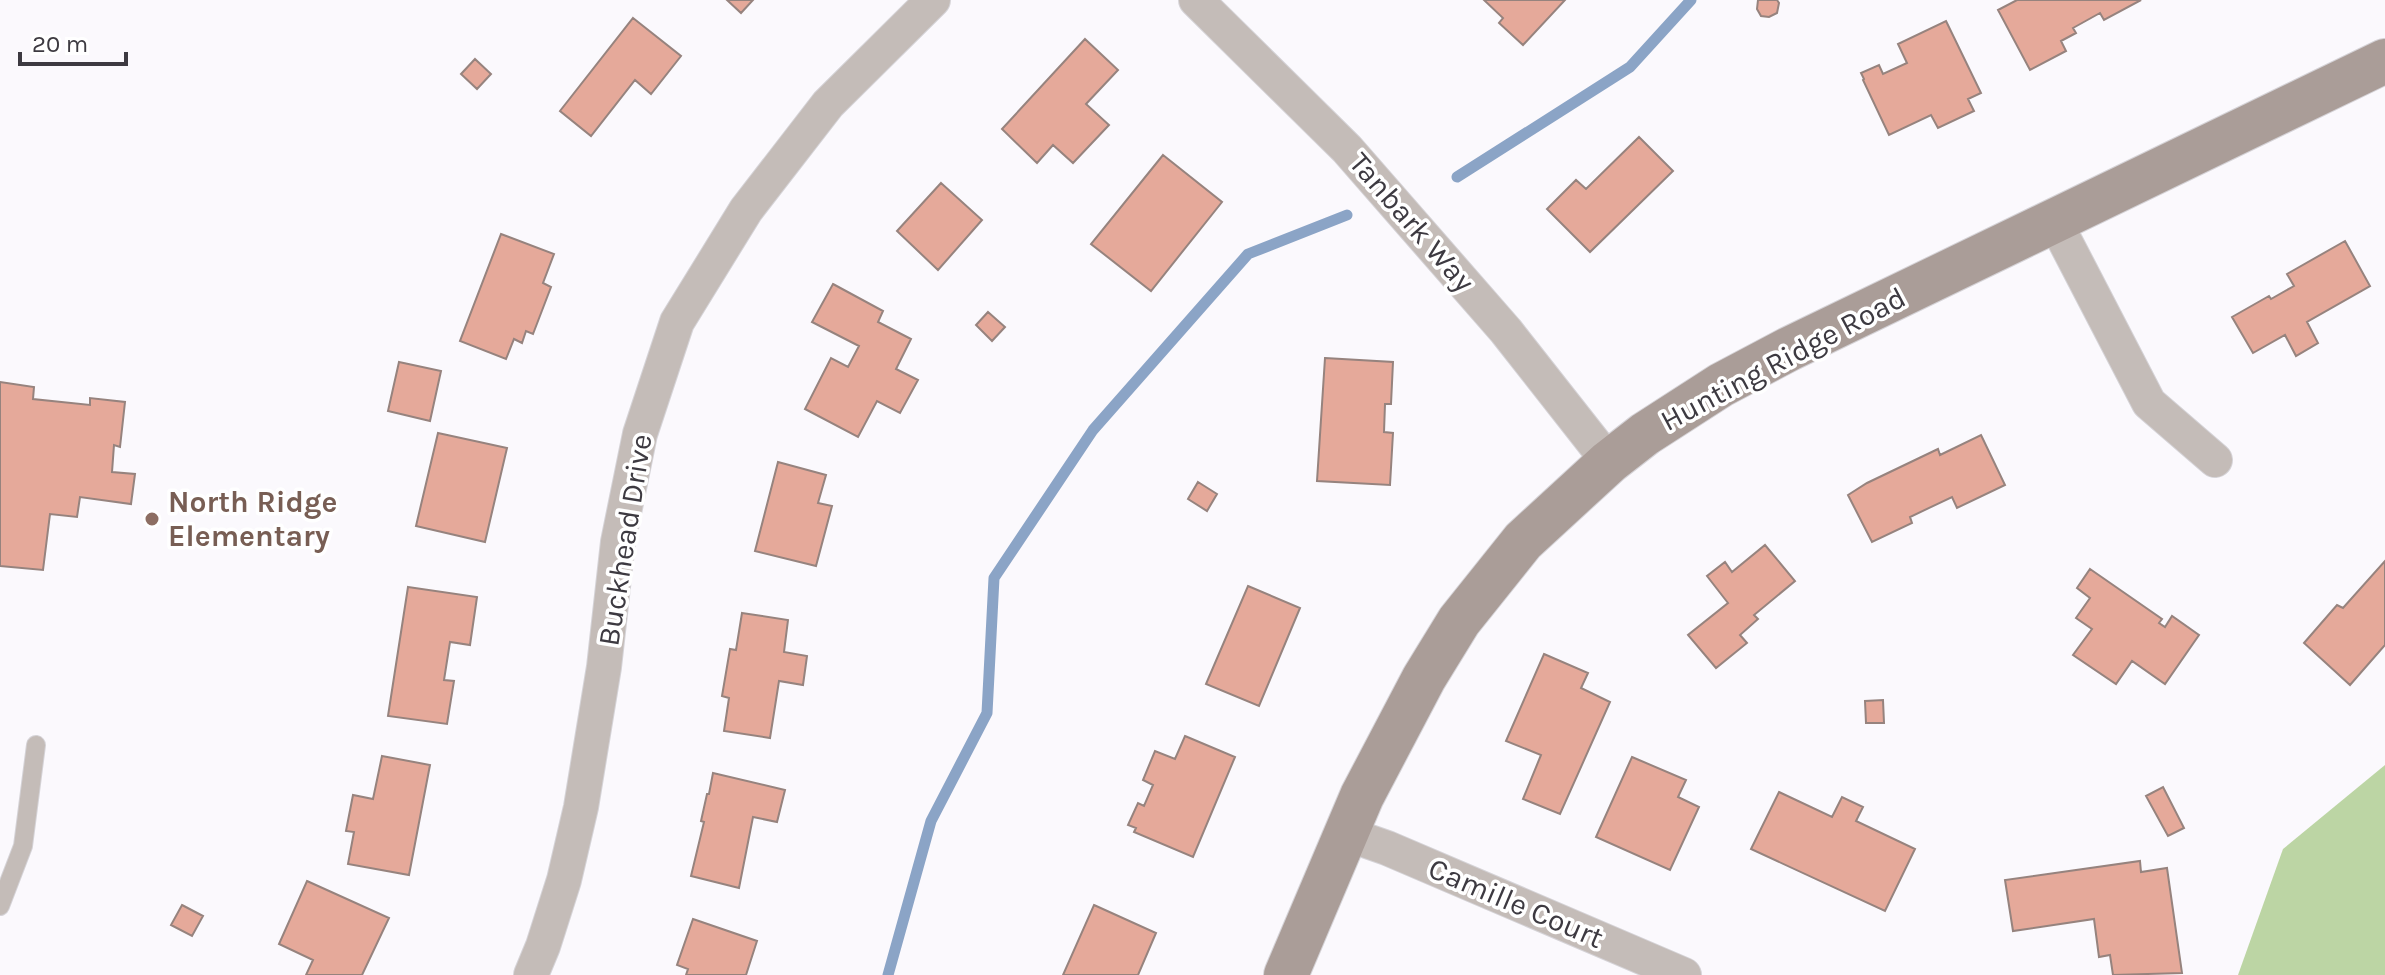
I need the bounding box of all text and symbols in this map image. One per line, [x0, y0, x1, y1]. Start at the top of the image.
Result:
scale bar [20, 16, 126, 66]
text: 20 m [32, 30, 88, 58]
street label: Tanbark Way [1342, 145, 1482, 299]
street label: Hunting Ridge Road [1654, 279, 1912, 439]
street label: Buckhead Drive [590, 431, 660, 649]
place label: North Ridge Elementary [168, 484, 337, 554]
marker: North Ridge Elementary [143, 510, 161, 528]
street label: Camille Court [1423, 850, 1609, 956]

